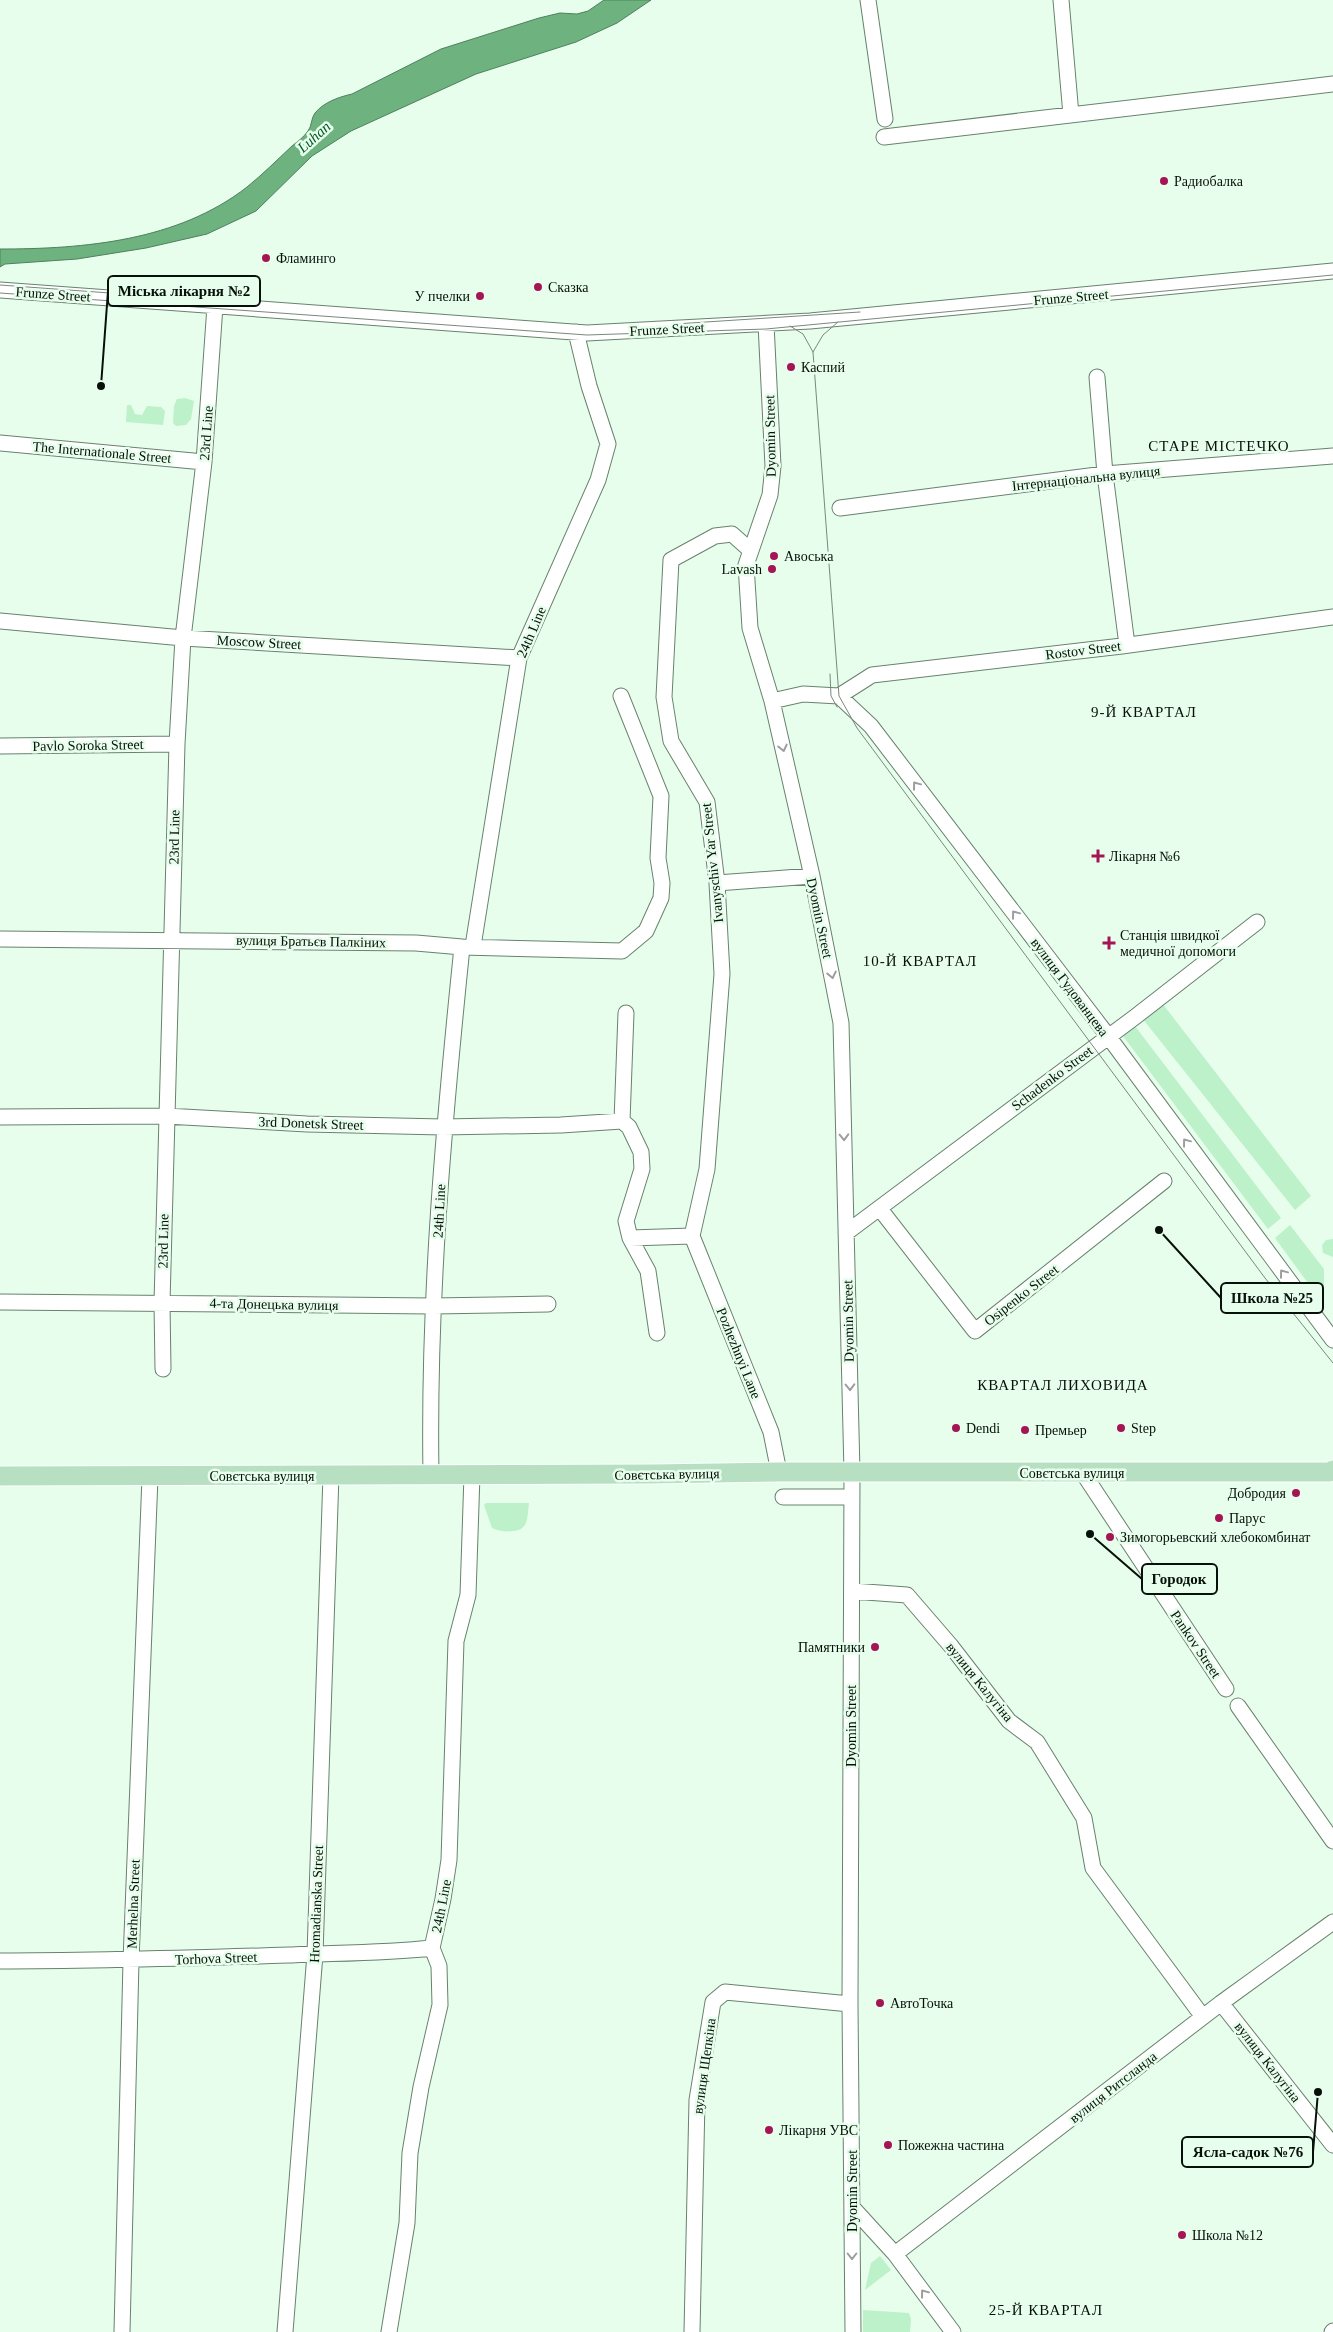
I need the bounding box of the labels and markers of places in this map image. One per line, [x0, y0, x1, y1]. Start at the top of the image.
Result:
place label: Радиобалка [1174, 174, 1244, 189]
marker: Радиобалка [1158, 175, 1170, 187]
place label: Фламинго [276, 251, 336, 266]
marker: Фламинго [260, 252, 272, 264]
callout: Міська лікарня №2 [108, 276, 260, 306]
place label: Сказка [548, 280, 589, 295]
marker: Сказка [532, 281, 544, 293]
place label: У пчелки [415, 289, 470, 304]
marker: У пчелки [474, 290, 486, 302]
place label: Каспий [801, 360, 846, 375]
marker: Каспий [785, 361, 797, 373]
place label: Авоська [784, 549, 834, 564]
marker: Авоська [768, 550, 780, 562]
place label: Lavash [722, 562, 762, 577]
marker: Lavash [766, 563, 778, 575]
marker: Лікарня №6 [1091, 849, 1105, 863]
place label: Лікарня №6 [1109, 849, 1180, 864]
place label: Станція швидкої медичної допомоги [1120, 928, 1236, 959]
marker: Станція швидкої медичної допомоги [1102, 936, 1116, 950]
callout: Школа №25 [1221, 1283, 1323, 1313]
place label: Dendi [966, 1421, 1000, 1436]
place label: Step [1131, 1421, 1156, 1436]
marker: Dendi [950, 1422, 962, 1434]
marker: Step [1115, 1422, 1127, 1434]
place label: Премьер [1035, 1423, 1087, 1438]
marker: Премьер [1019, 1424, 1031, 1436]
place label: Добродия [1228, 1486, 1287, 1501]
marker: Добродия [1290, 1487, 1302, 1499]
place label: Парус [1229, 1511, 1265, 1526]
marker: Парус [1213, 1512, 1225, 1524]
place label: Зимогорьевский хлебокомбинат [1120, 1530, 1310, 1545]
marker: Зимогорьевский хлебокомбинат [1104, 1531, 1116, 1543]
callout: Городок [1142, 1564, 1217, 1594]
place label: Памятники [798, 1640, 865, 1655]
marker: Памятники [869, 1641, 881, 1653]
place label: АвтоТочка [890, 1996, 954, 2011]
marker: АвтоТочка [874, 1997, 886, 2009]
place label: Лікарня УВС [779, 2123, 858, 2138]
marker: Лікарня УВС [763, 2124, 775, 2136]
callout: Ясла-садок №76 [1182, 2137, 1313, 2167]
place label: Пожежна частина [898, 2138, 1005, 2153]
marker: Пожежна частина [882, 2139, 894, 2151]
place label: Школа №12 [1192, 2228, 1263, 2243]
marker: Школа №12 [1176, 2229, 1188, 2241]

